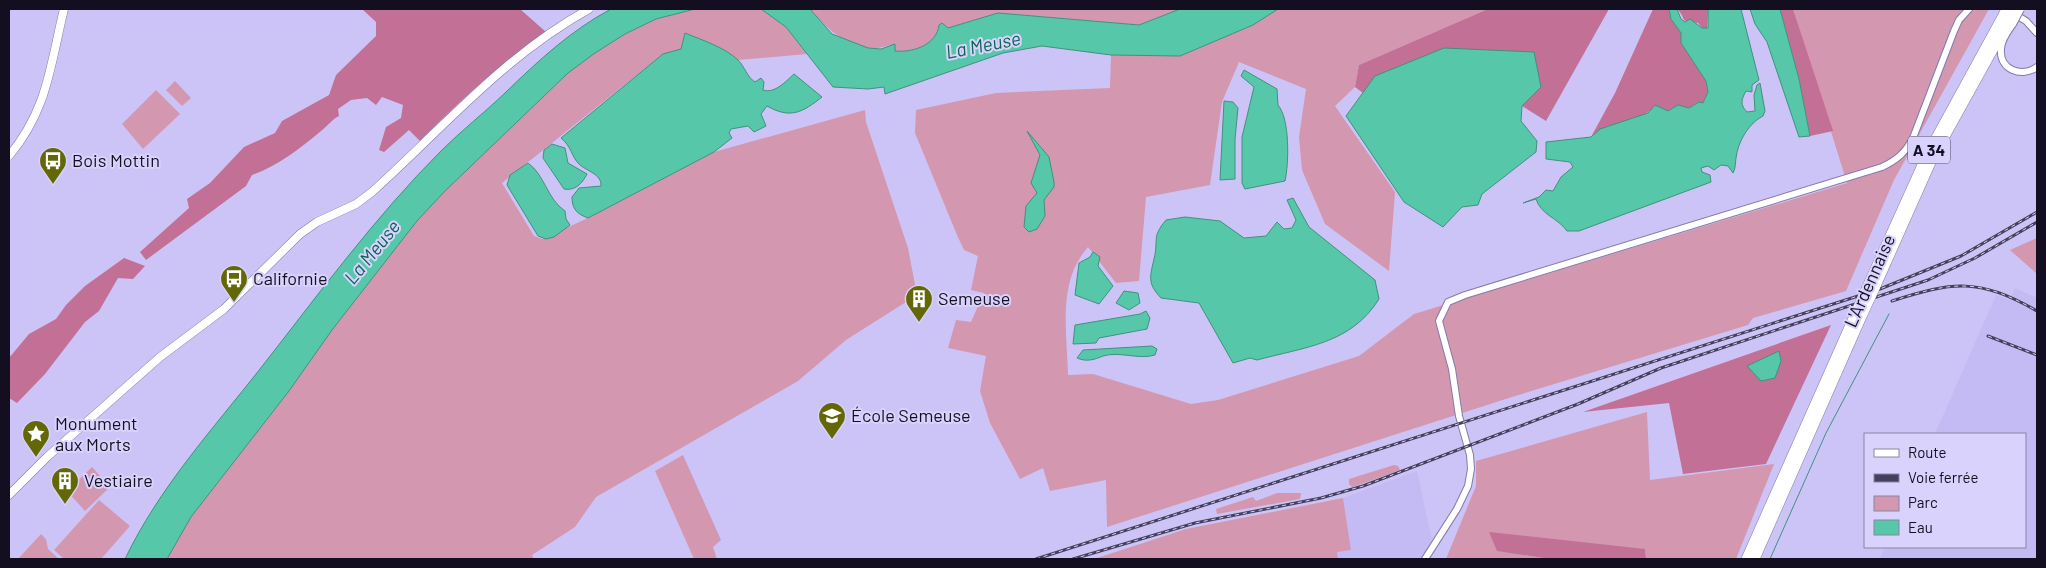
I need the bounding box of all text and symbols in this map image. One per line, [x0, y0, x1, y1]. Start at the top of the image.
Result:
water label: La Meuse [944, 26, 1022, 63]
road number: A 34 [1908, 136, 1950, 164]
bus stop icon: Bois Mottin [38, 146, 68, 185]
place label: Bois Mottin [72, 149, 160, 171]
water label: La Meuse [339, 215, 405, 288]
street label: L'Ardennaise [1839, 231, 1899, 330]
bus stop icon: Californie [219, 264, 249, 303]
place label: Californie [253, 267, 328, 289]
building icon: Semeuse [904, 284, 934, 323]
place label: Semeuse [938, 287, 1010, 309]
school or university icon: École Semeuse [817, 401, 847, 440]
place label: École Semeuse [851, 404, 971, 426]
place label: Monument aux Morts [55, 412, 138, 455]
place icon: Monument aux Morts [21, 419, 51, 458]
legend [1864, 433, 2026, 548]
text: Route [1908, 443, 1947, 461]
building icon: Vestiaire [50, 466, 80, 505]
text: Voie ferrée [1908, 468, 1979, 486]
place label: Vestiaire [84, 469, 153, 491]
text: Parc [1908, 493, 1938, 511]
text: Eau [1908, 518, 1933, 536]

